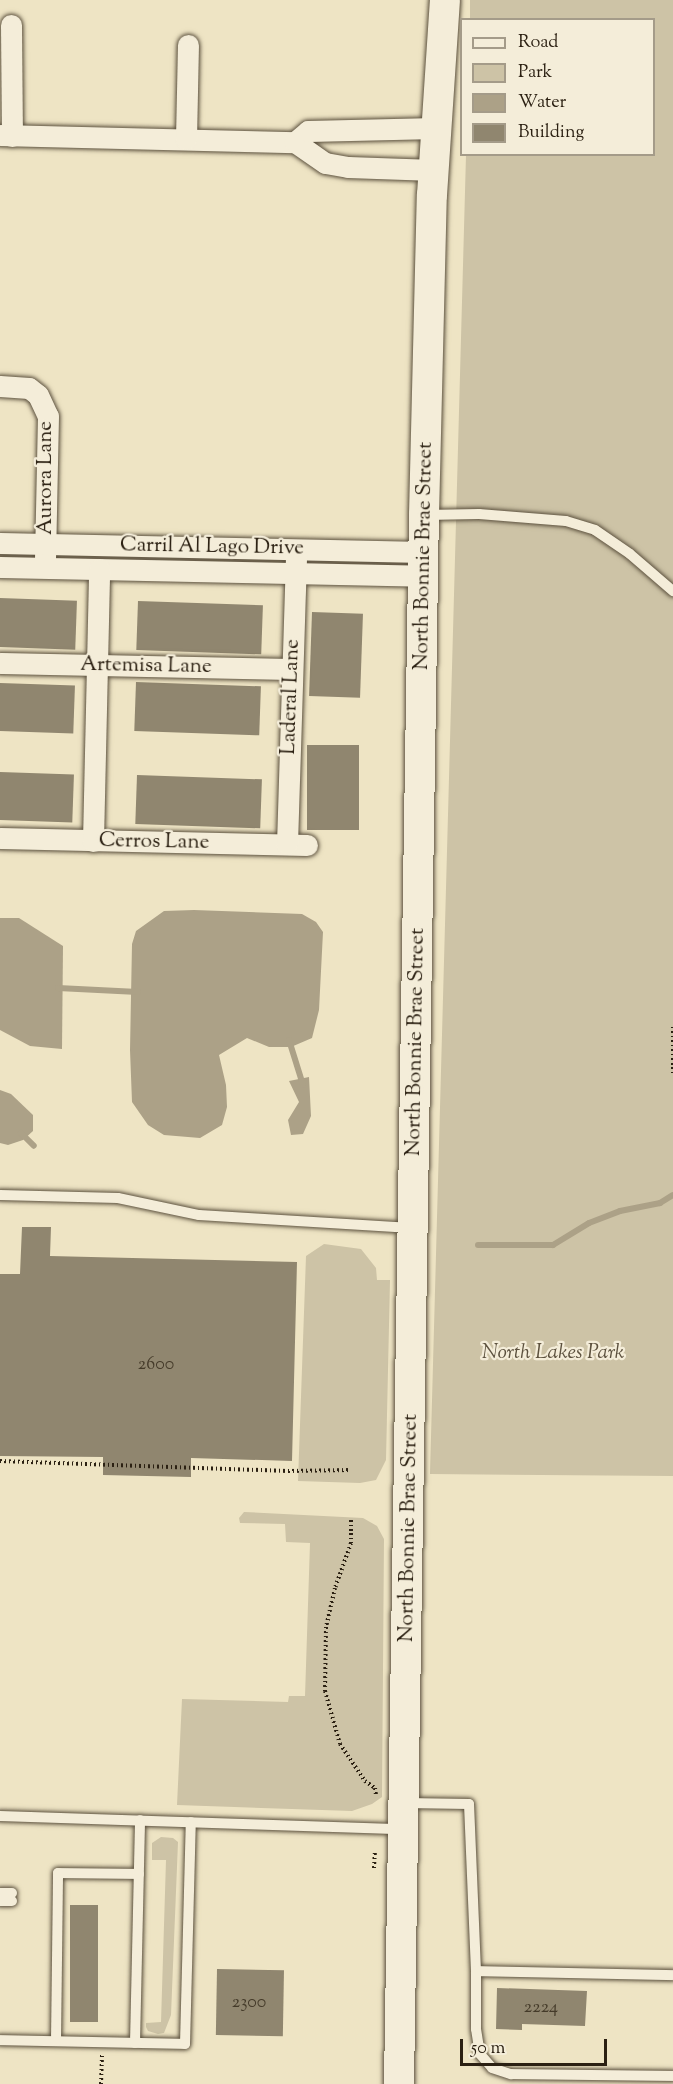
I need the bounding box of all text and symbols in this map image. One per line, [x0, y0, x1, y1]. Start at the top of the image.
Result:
legend [460, 18, 655, 156]
text: Road [518, 30, 558, 56]
text: Park [518, 60, 552, 86]
text: Water [518, 90, 566, 116]
text: Building [518, 120, 584, 146]
street label: Aurora Lane [33, 421, 59, 535]
street label: North Bonnie Brae Street [409, 442, 439, 670]
street label: Carril Al Lago Drive [120, 533, 304, 561]
street label: Laderal Lane [276, 639, 306, 755]
street label: Artemisa Lane [80, 652, 212, 680]
street label: Cerros Lane [99, 828, 209, 856]
street label: North Bonnie Brae Street [401, 928, 431, 1156]
park label: North Lakes Park [482, 1340, 624, 1366]
house number: 2600 [138, 1354, 174, 1376]
street label: North Bonnie Brae Street [394, 1414, 424, 1642]
house number: 2300 [232, 1992, 266, 2014]
house number: 2224 [524, 1997, 558, 2019]
scale bar [463, 2027, 610, 2065]
text: 50 m [471, 2036, 505, 2062]

